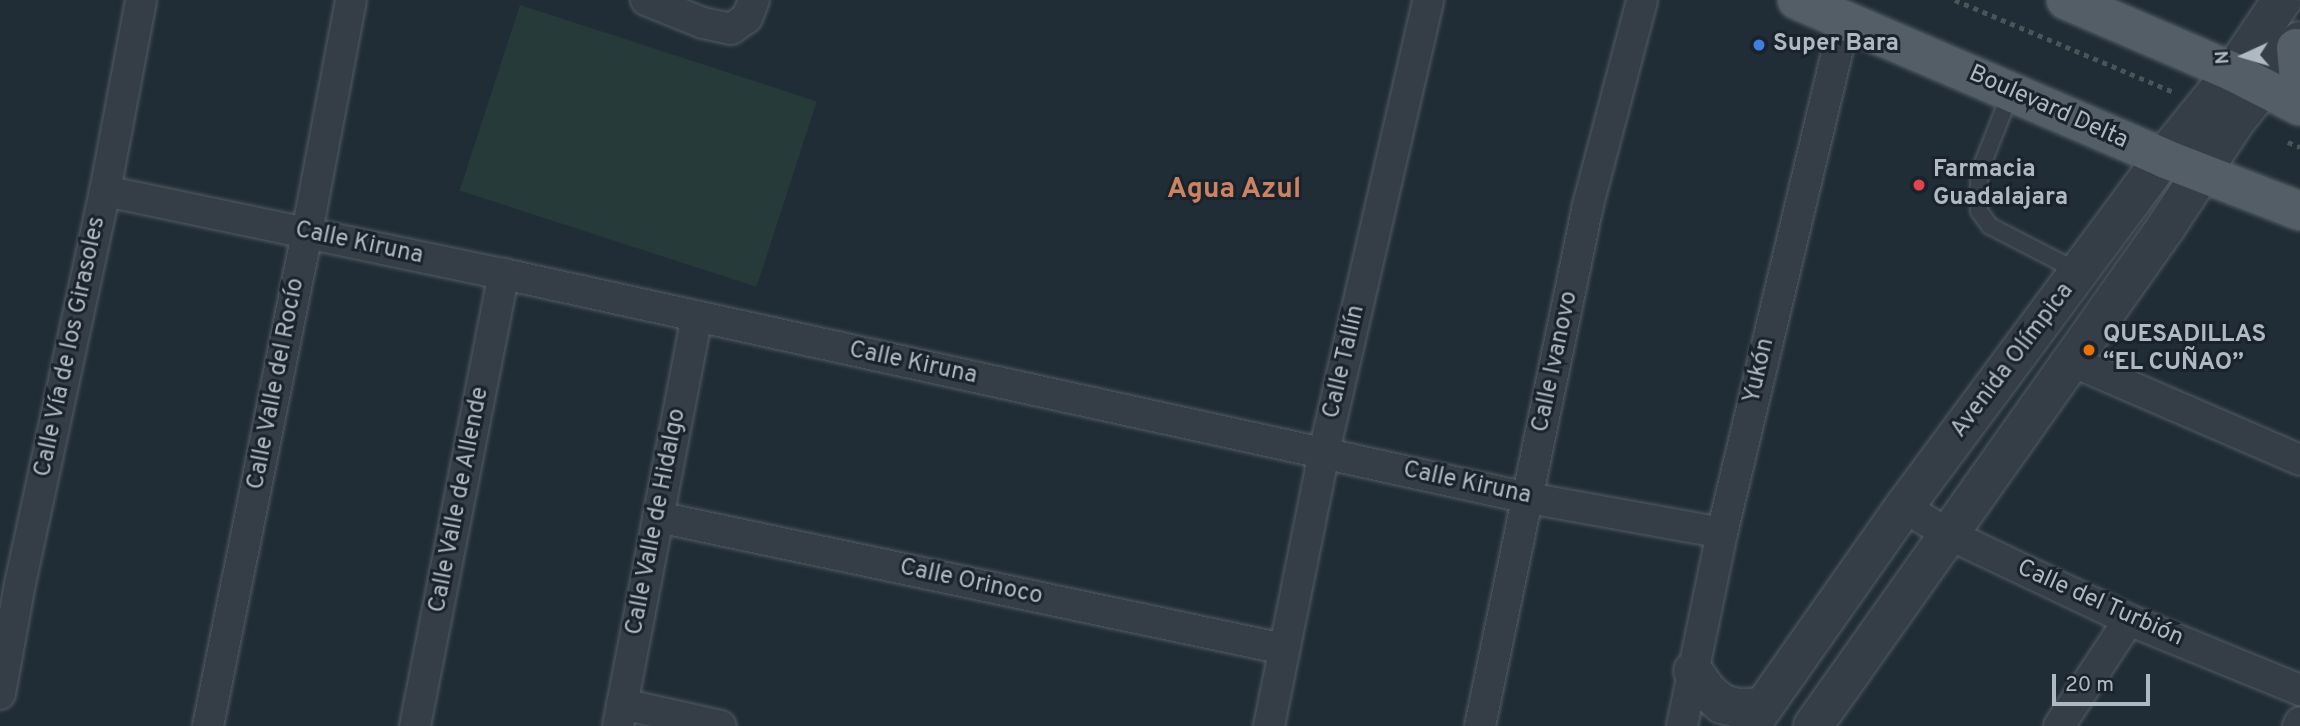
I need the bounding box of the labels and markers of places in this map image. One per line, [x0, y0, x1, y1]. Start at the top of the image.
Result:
place label: Super Bara [1773, 31, 1899, 59]
marker: Super Bara [1751, 37, 1767, 53]
place label: Farmacia Guadalajara [1933, 157, 2068, 213]
marker: Farmacia Guadalajara [1911, 177, 1927, 193]
place label: QUESADILLAS “EL CUÑAO” [2103, 322, 2266, 378]
marker: QUESADILLAS “EL CUÑAO” [2081, 342, 2097, 358]

